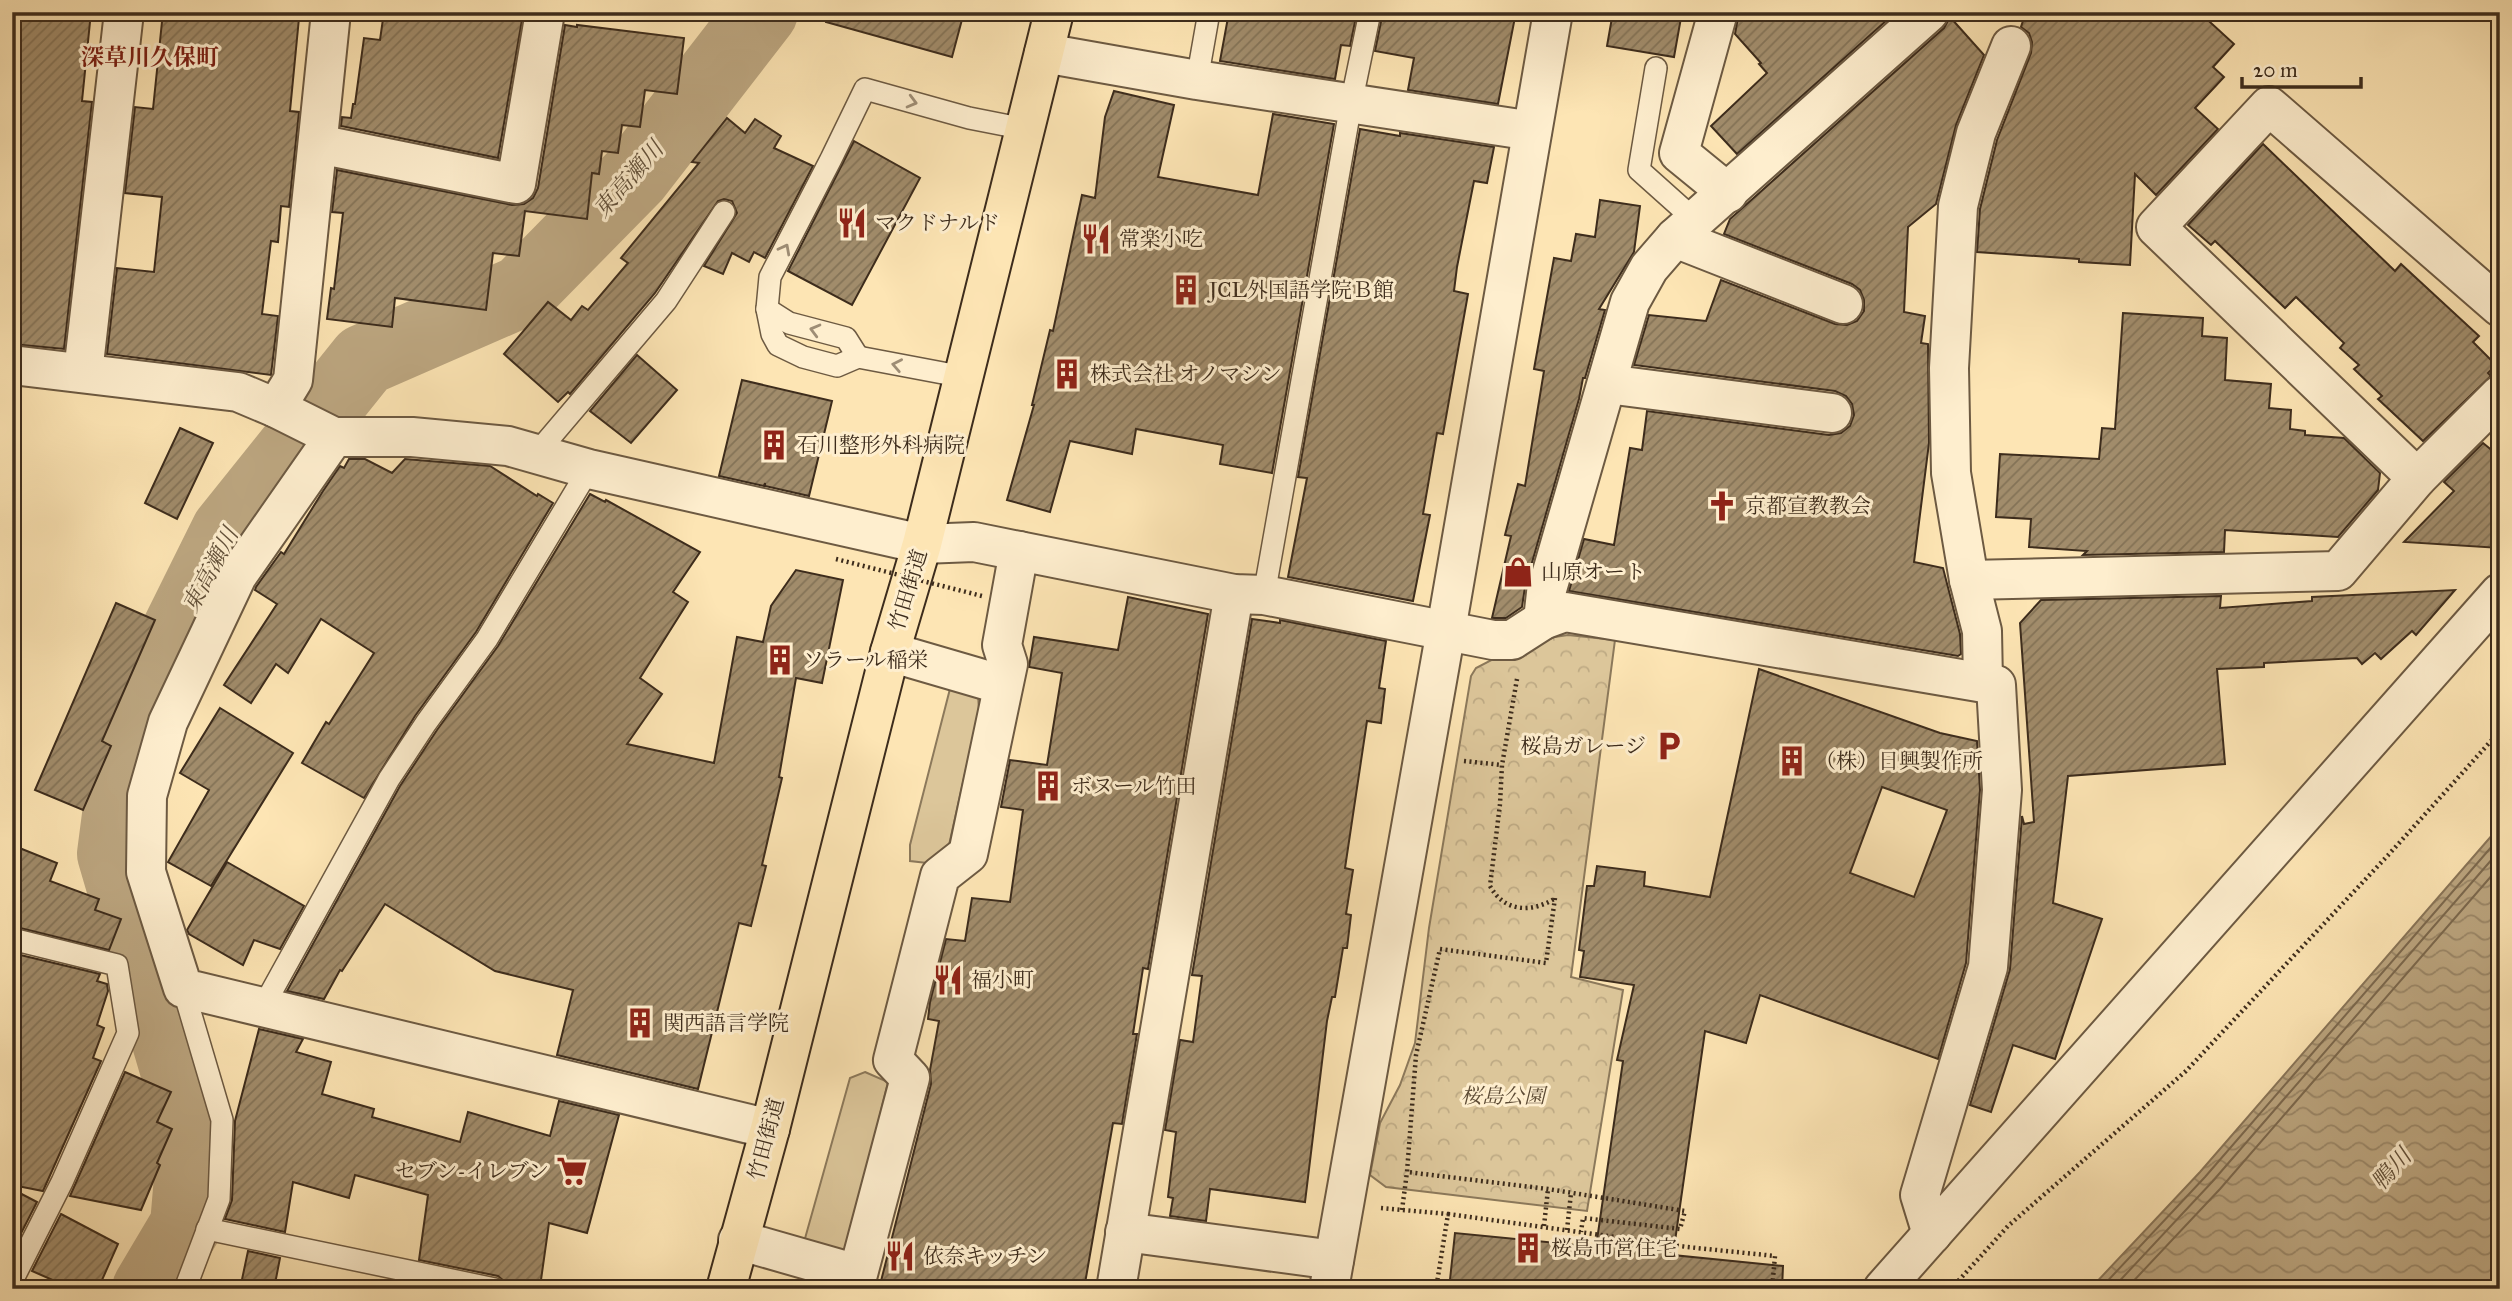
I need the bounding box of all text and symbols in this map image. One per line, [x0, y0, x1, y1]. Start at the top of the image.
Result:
district label: 深草川久保町 [81, 43, 219, 71]
scale bar [2242, 46, 2362, 90]
text: 20 m [2253, 57, 2298, 83]
one-way arrow [906, 94, 918, 109]
water label: 東高瀬川 [587, 133, 671, 223]
restaurant icon: マクドナルド [835, 206, 869, 240]
place label: マクドナルド [875, 210, 1000, 236]
restaurant icon: 常楽小吃 [1079, 222, 1113, 256]
place label: 常楽小吃 [1119, 226, 1203, 252]
one-way arrow [777, 244, 790, 256]
building icon: JCL外国語学院Ｂ館 [1169, 273, 1203, 307]
place label: JCL外国語学院Ｂ館 [1207, 277, 1394, 303]
one-way arrow [810, 324, 822, 338]
building icon: 株式会社 オノマシン [1050, 357, 1084, 391]
one-way arrow [891, 358, 903, 373]
place label: 株式会社 オノマシン [1090, 361, 1282, 387]
building icon: 石川整形外科病院 [757, 428, 791, 462]
place label: 石川整形外科病院 [797, 432, 965, 458]
church icon: 京都宣教教会 [1705, 489, 1739, 523]
place label: 京都宣教教会 [1745, 493, 1871, 519]
water label: 東高瀬川 [176, 520, 245, 617]
street label: 竹田街道 [883, 546, 933, 634]
shop icon: 山原オート [1501, 555, 1535, 589]
place label: 山原オート [1541, 559, 1646, 585]
building icon: ソラール稲栄 [763, 643, 797, 677]
place label: ソラール稲栄 [803, 647, 929, 673]
parking icon: 桜島ガレージ [1652, 729, 1686, 763]
place label: 桜島ガレージ [1520, 733, 1646, 759]
building icon: （株）日興製作所 [1775, 744, 1809, 778]
place label: （株）日興製作所 [1815, 748, 1983, 774]
building icon: ボヌール竹田 [1031, 769, 1065, 803]
place label: ボヌール竹田 [1071, 773, 1197, 799]
restaurant icon: 福小町 [931, 963, 965, 997]
place label: 福小町 [971, 967, 1034, 993]
building icon: 関西語言学院 [623, 1006, 657, 1040]
place label: 関西語言学院 [663, 1010, 789, 1036]
park label: 桜島公園 [1461, 1083, 1548, 1109]
street label: 竹田街道 [743, 1095, 789, 1183]
water label: 鴨川 [2365, 1140, 2419, 1195]
supermarket icon: セブン-イレブン [555, 1154, 589, 1188]
place label: セブン-イレブン [395, 1158, 549, 1184]
building icon: 桜島市営住宅 [1511, 1231, 1545, 1265]
place label: 桜島市営住宅 [1551, 1235, 1677, 1261]
restaurant icon: 依奈キッチン [883, 1239, 917, 1273]
place label: 依奈キッチン [923, 1243, 1048, 1269]

